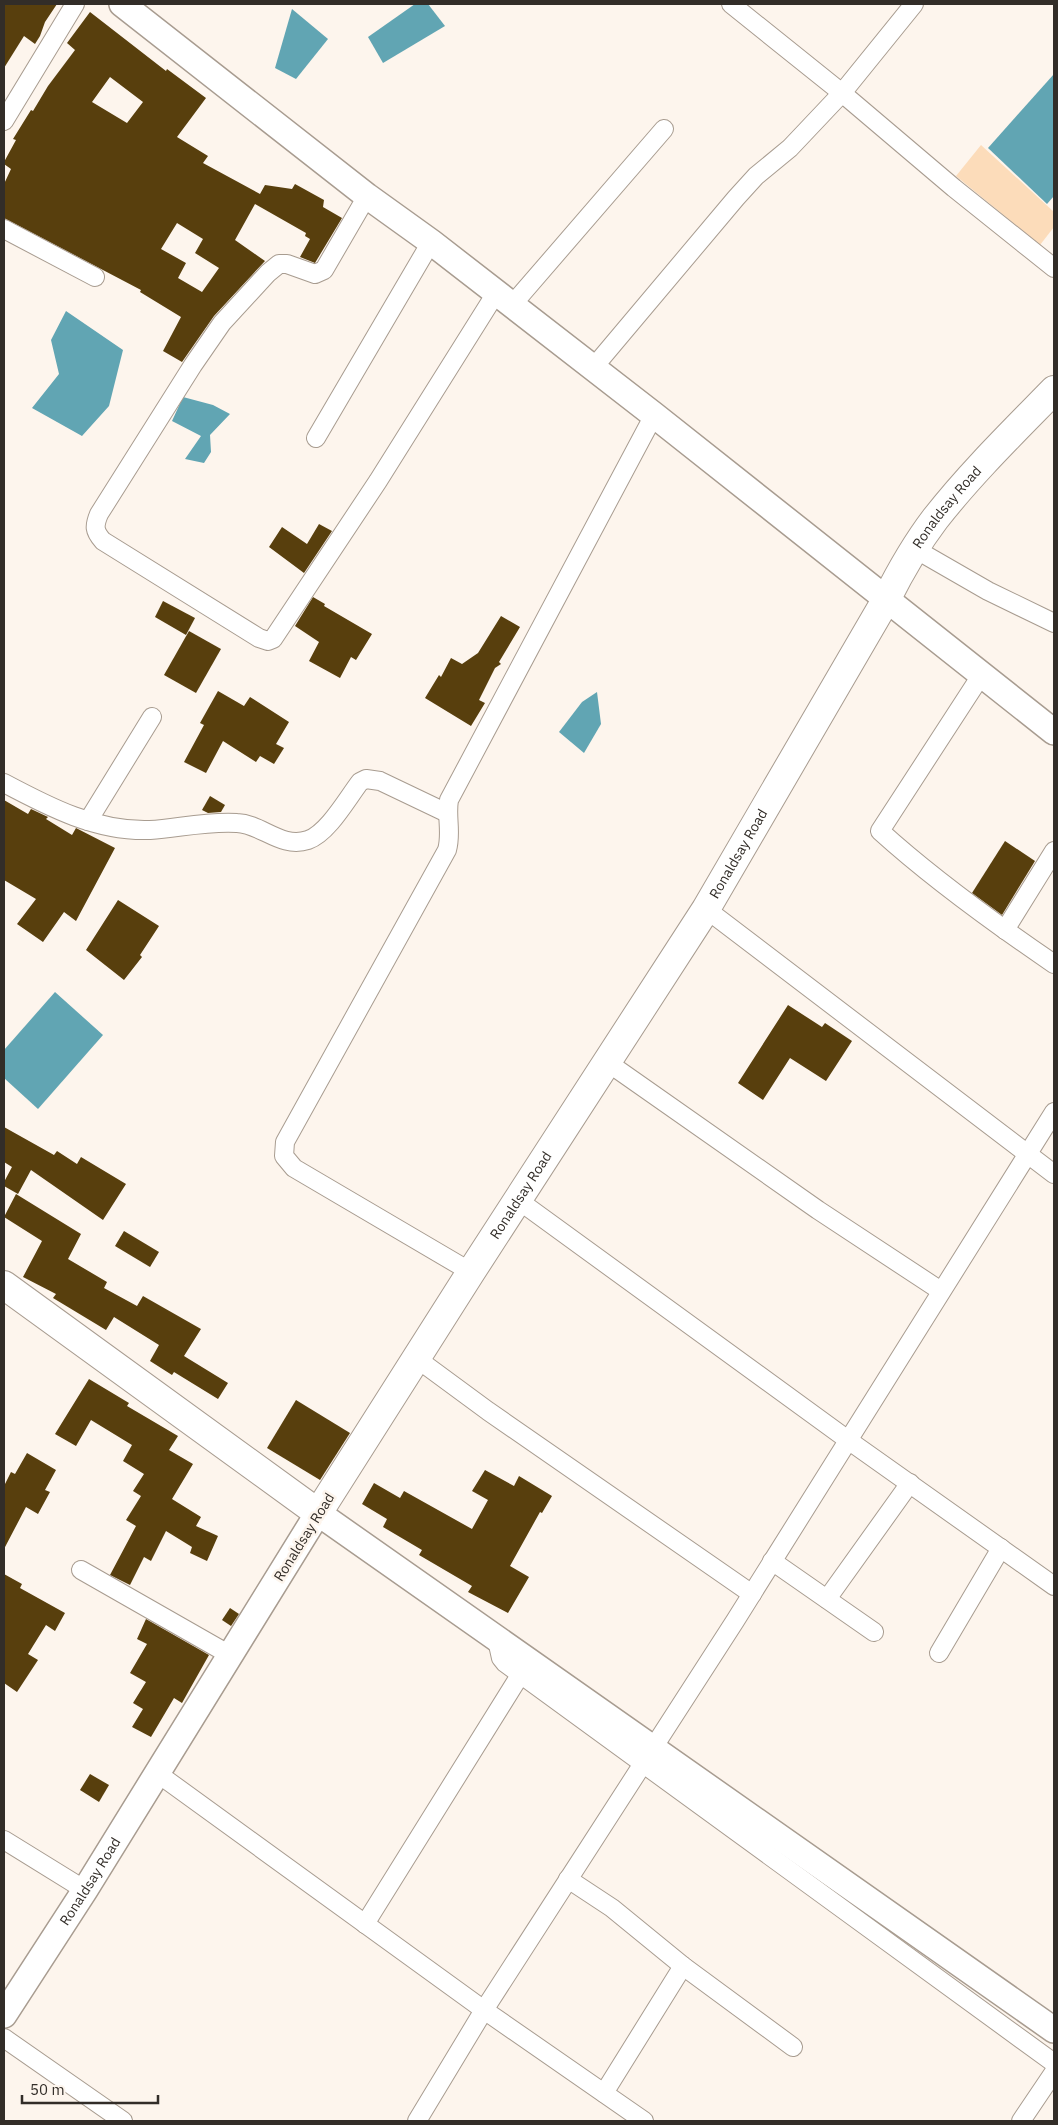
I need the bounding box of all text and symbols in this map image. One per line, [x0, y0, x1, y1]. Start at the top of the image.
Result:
street label: Ronaldsay Road [908, 462, 985, 552]
street label: Ronaldsay Road [705, 806, 771, 902]
street label: Ronaldsay Road [486, 1148, 556, 1242]
street label: Ronaldsay Road [270, 1490, 338, 1584]
street label: Ronaldsay Road [56, 1834, 124, 1929]
scale bar [22, 2072, 159, 2104]
text: 50 m [30, 2080, 65, 2099]

